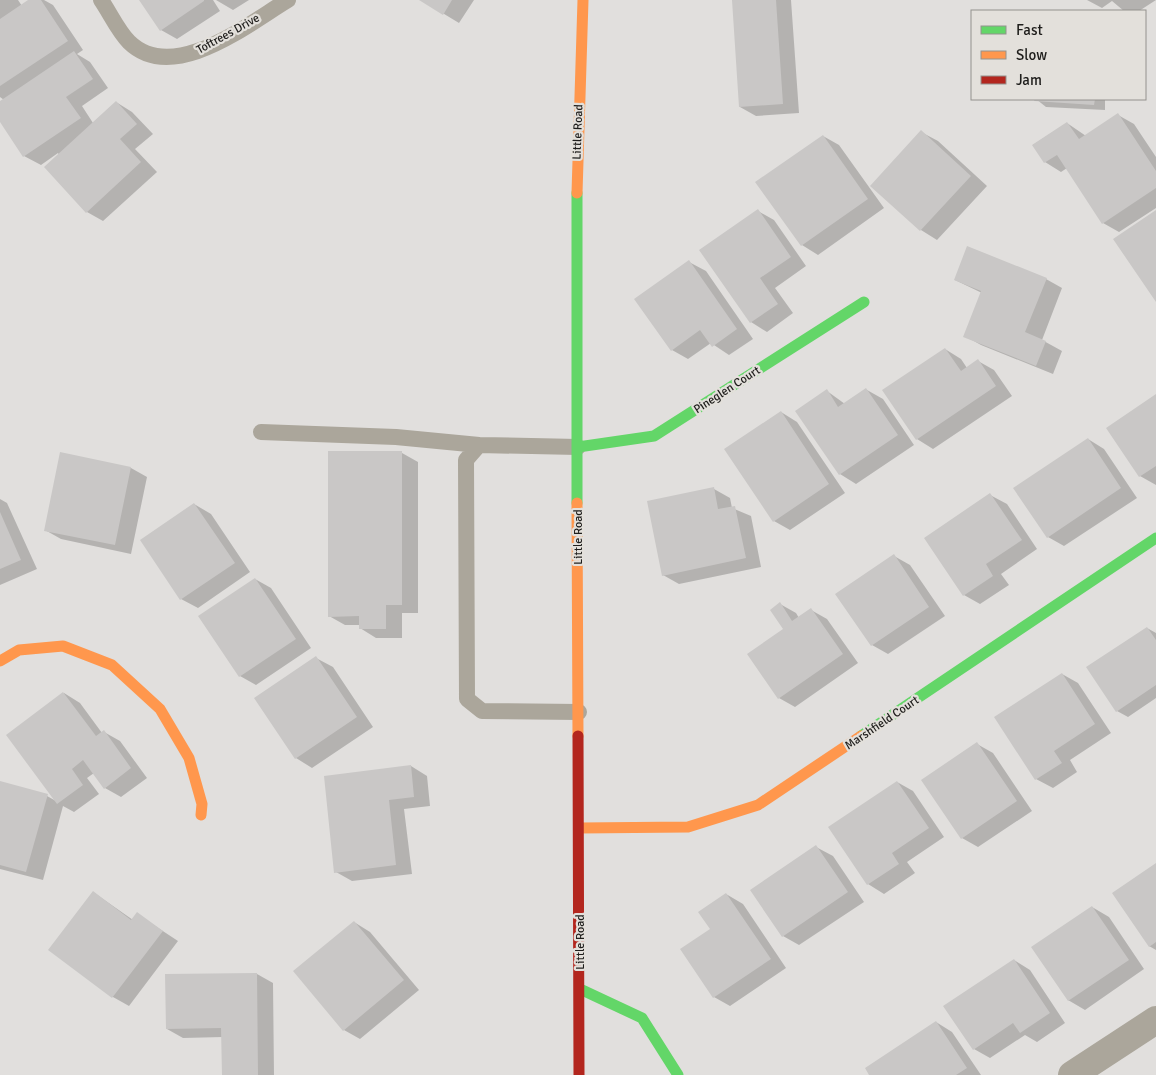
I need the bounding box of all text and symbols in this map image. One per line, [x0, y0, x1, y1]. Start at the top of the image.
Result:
legend [971, 10, 1146, 100]
street label: Toftrees Drive [194, 11, 262, 57]
text: Fast [1016, 21, 1043, 39]
text: Slow [1016, 46, 1047, 64]
text: Jam [1016, 71, 1042, 89]
street label: Little Road [570, 104, 586, 160]
street label: Pineglen Court [691, 363, 763, 417]
street label: Little Road [571, 509, 586, 565]
street label: Marshfield Court [842, 693, 922, 753]
street label: Little Road [573, 914, 588, 970]

